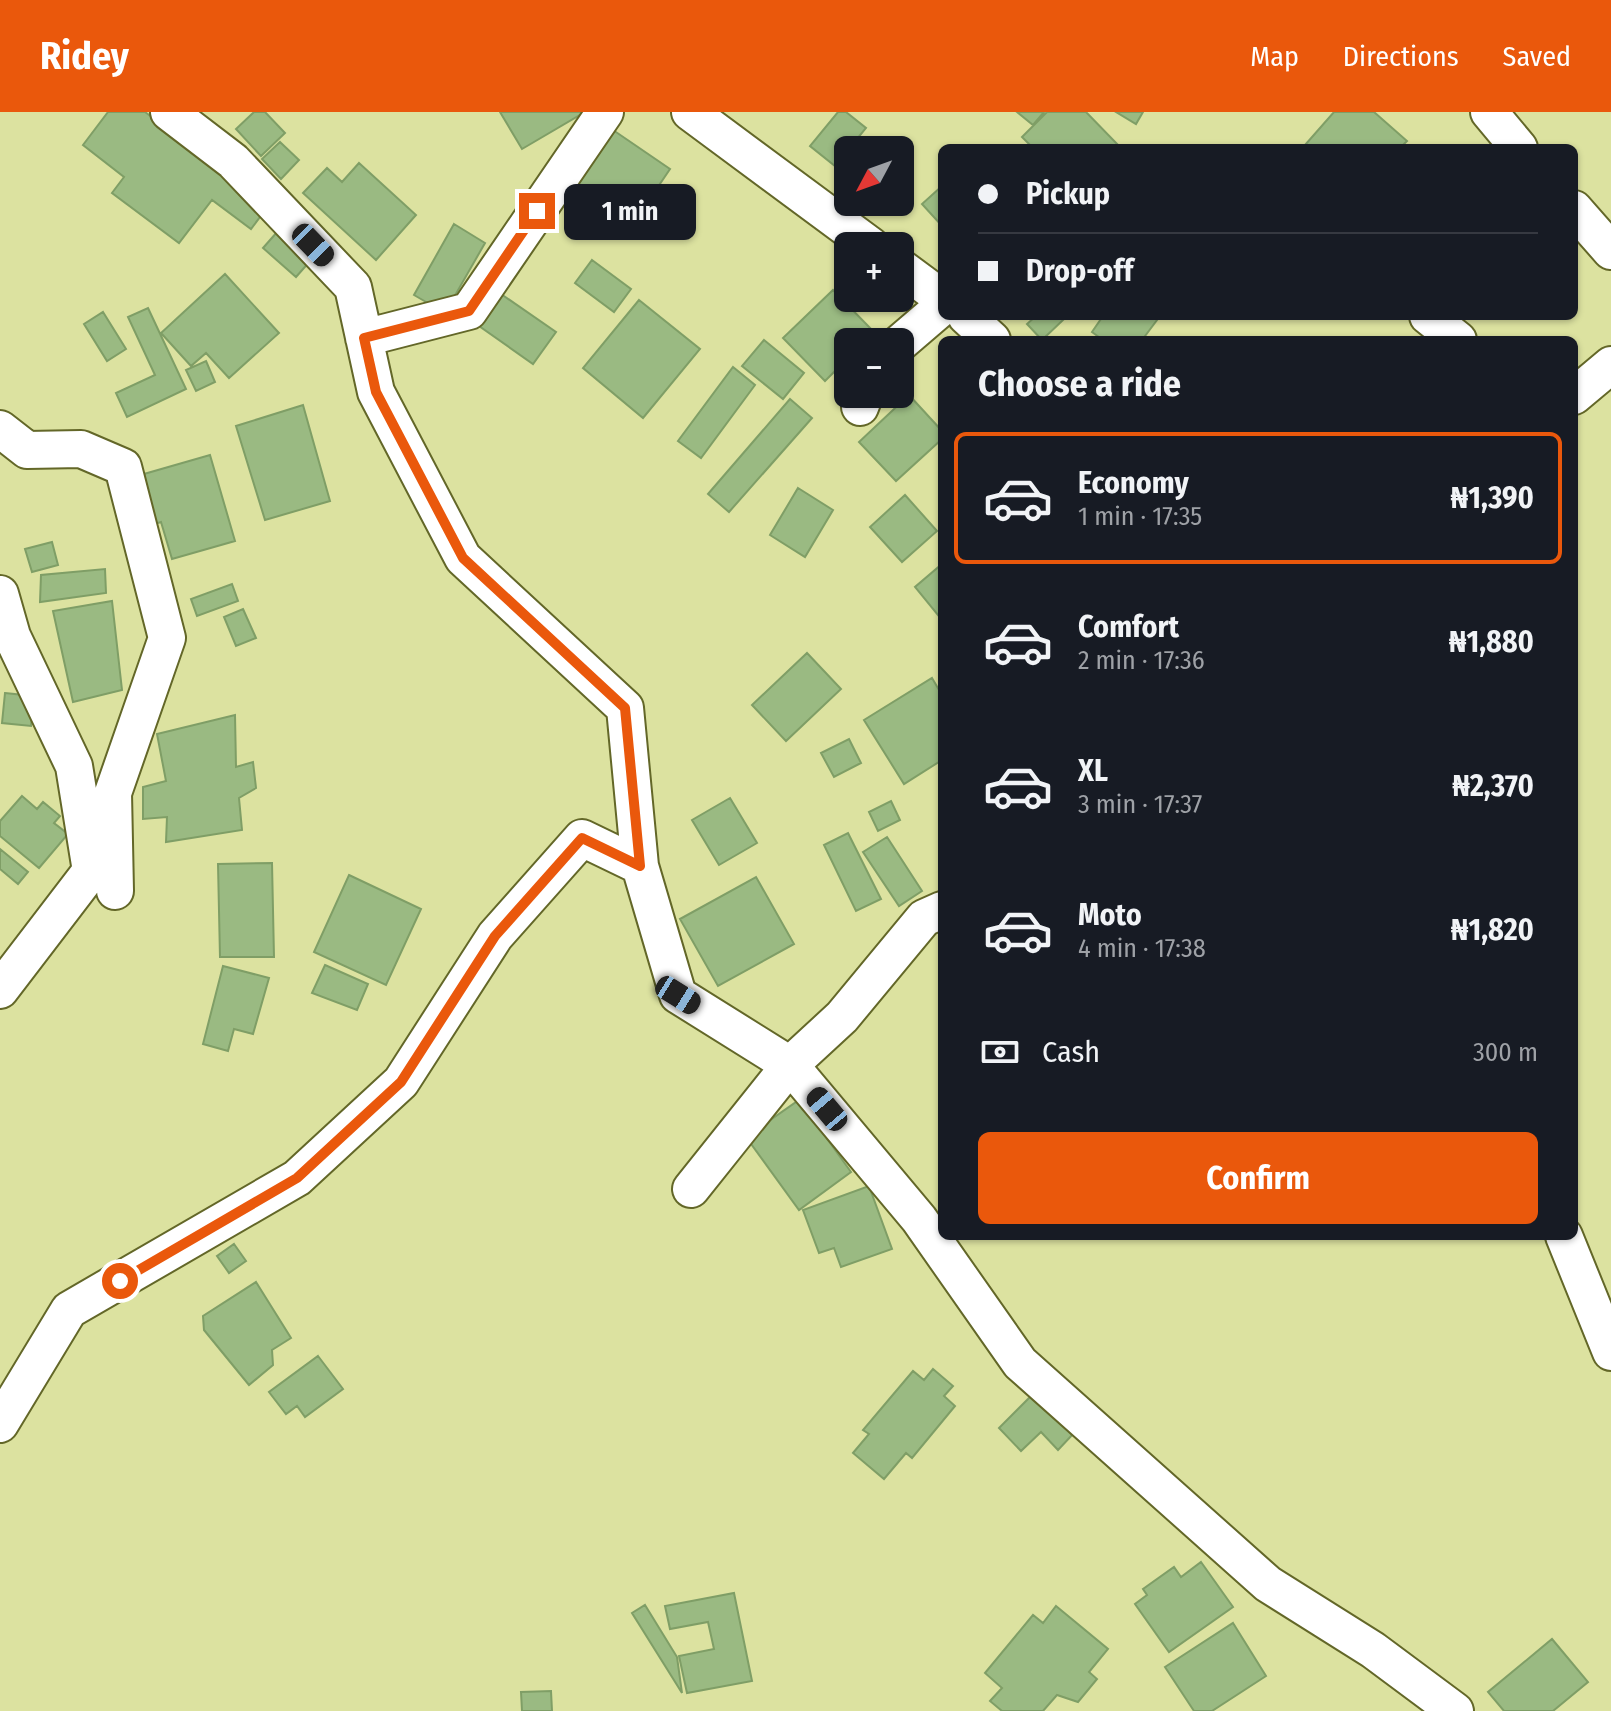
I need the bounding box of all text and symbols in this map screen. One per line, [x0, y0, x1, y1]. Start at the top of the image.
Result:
text: Ridey [40, 33, 129, 79]
text: Map [1250, 40, 1299, 73]
text: Directions [1343, 40, 1459, 73]
text: Saved [1503, 40, 1571, 73]
north arrow [834, 136, 914, 216]
map controls [834, 136, 914, 408]
text: Pickup [1026, 176, 1110, 212]
callout: 1 min [565, 183, 697, 239]
route end [519, 193, 555, 229]
text: 1 min [602, 196, 658, 227]
car [288, 219, 338, 271]
button: + [834, 232, 914, 312]
text: Drop-off [1026, 253, 1133, 289]
button: − [834, 328, 914, 408]
text: Choose a ride [978, 362, 1181, 406]
icon: car [982, 462, 1054, 534]
text: Economy [1078, 465, 1189, 501]
text: ₦1,390 [1451, 480, 1534, 516]
text: 1 min · 17:35 [1078, 501, 1202, 532]
icon: car [982, 606, 1054, 678]
text: Comfort [1078, 609, 1179, 645]
text: ₦1,880 [1449, 624, 1534, 660]
text: 2 min · 17:36 [1078, 645, 1205, 676]
icon: car [982, 750, 1054, 822]
text: XL [1078, 753, 1108, 789]
text: ₦2,370 [1452, 768, 1534, 804]
text: 3 min · 17:37 [1078, 789, 1202, 820]
icon: car [982, 894, 1054, 966]
text: Moto [1078, 897, 1142, 933]
text: ₦1,820 [1451, 912, 1534, 948]
text: 4 min · 17:38 [1078, 933, 1206, 964]
car [651, 972, 705, 1018]
icon: cash [978, 1030, 1022, 1074]
text: Cash [1042, 1034, 1100, 1070]
text: 300 m [1473, 1037, 1538, 1068]
car [802, 1083, 852, 1135]
button: Confirm [978, 1132, 1538, 1224]
route start [102, 1263, 138, 1299]

